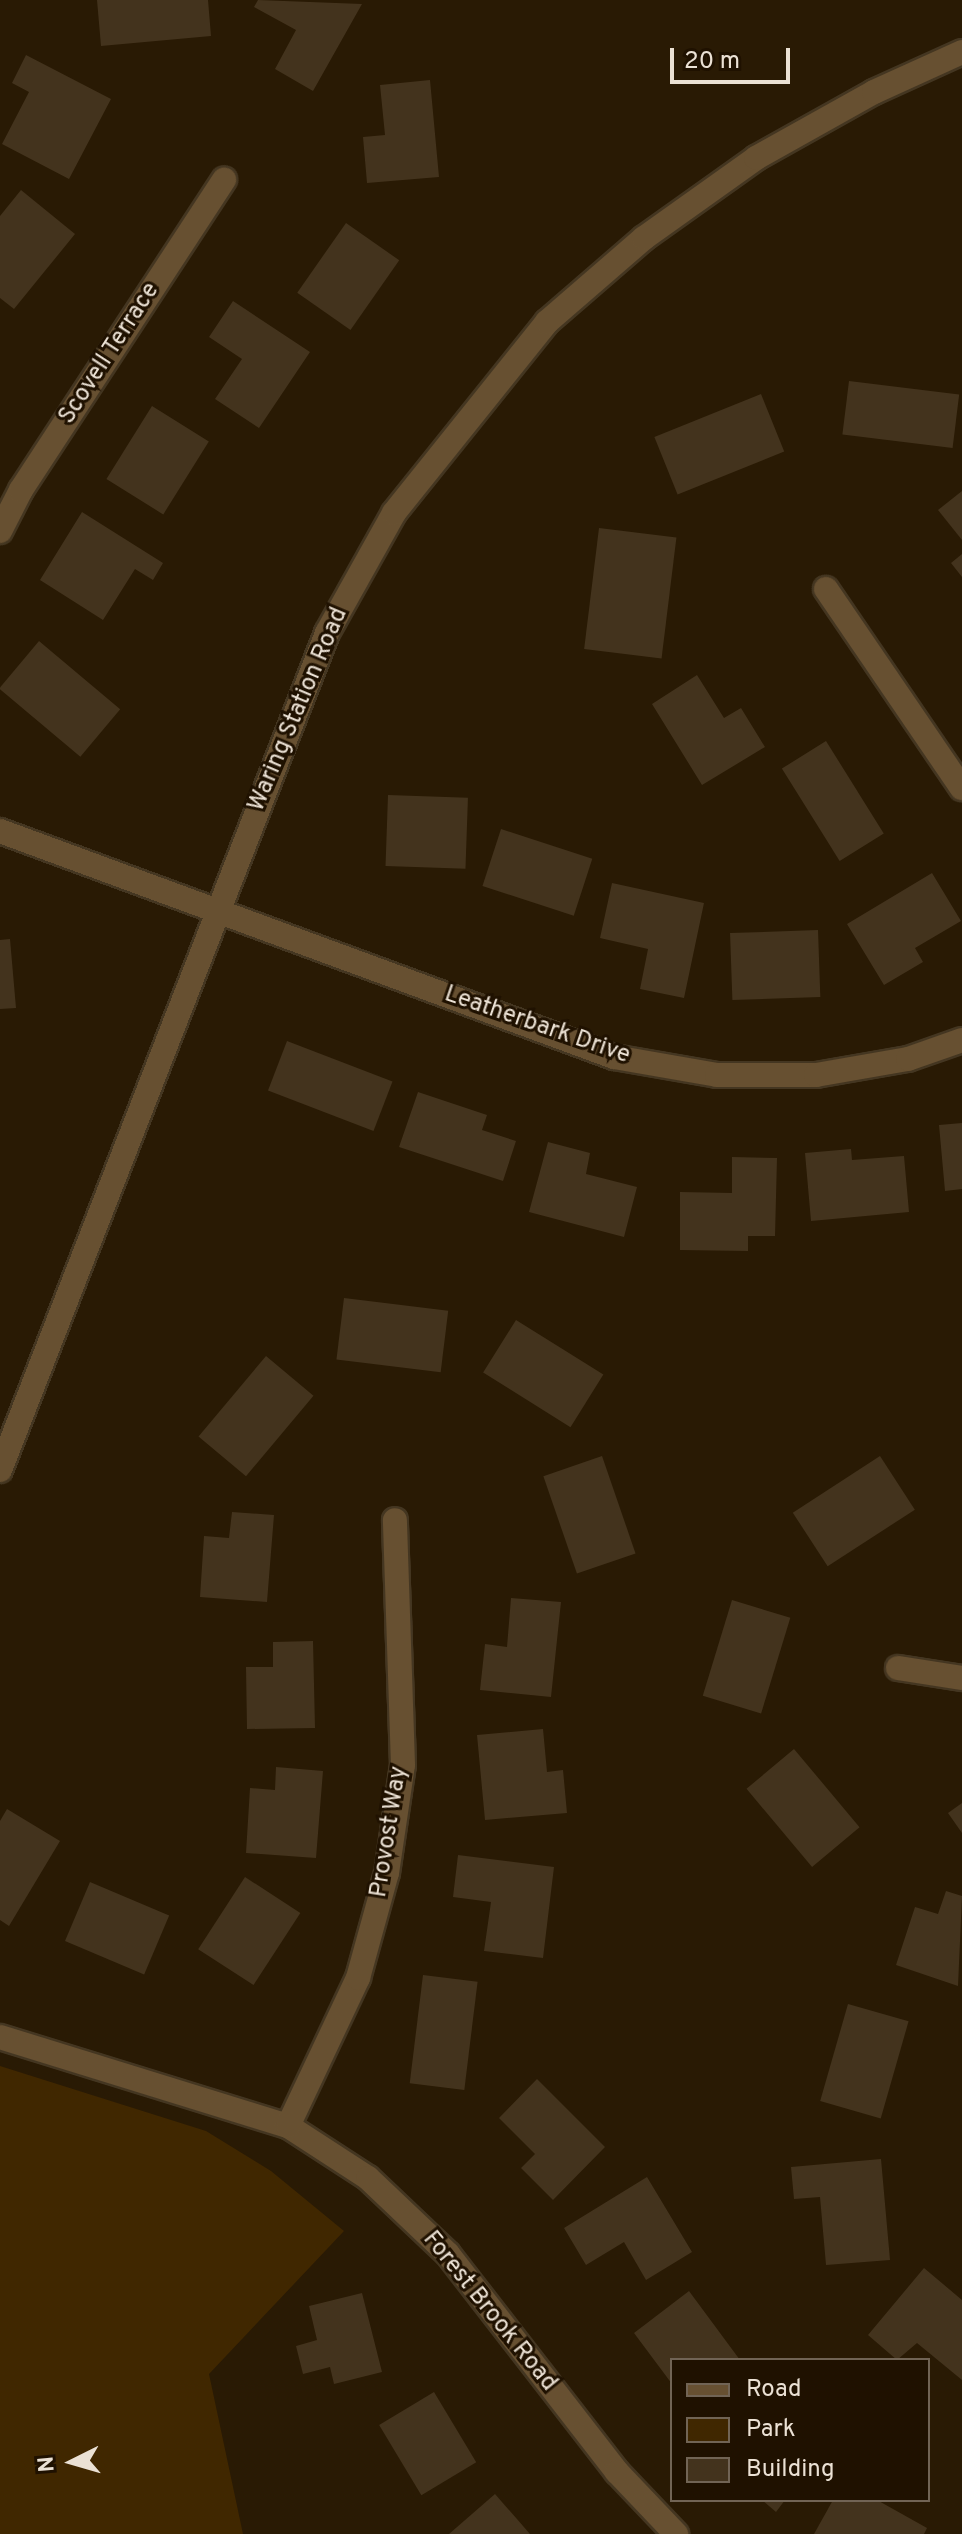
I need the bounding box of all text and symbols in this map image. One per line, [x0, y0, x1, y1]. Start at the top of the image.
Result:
scale bar [674, 32, 794, 82]
text: 20 m [684, 47, 740, 77]
street label: Scovell Terrace [53, 277, 167, 431]
street label: Waring Station Road [243, 604, 355, 816]
street label: Leatherbark Drive [440, 981, 634, 1071]
street label: Provost Way [365, 1764, 415, 1900]
street label: Forest Brook Road [416, 2226, 562, 2398]
legend [670, 2358, 930, 2502]
text: Road [746, 2375, 802, 2405]
text: Park [746, 2415, 796, 2445]
north arrow [32, 2422, 112, 2502]
text: N [33, 2455, 62, 2473]
text: Building [746, 2455, 835, 2485]

